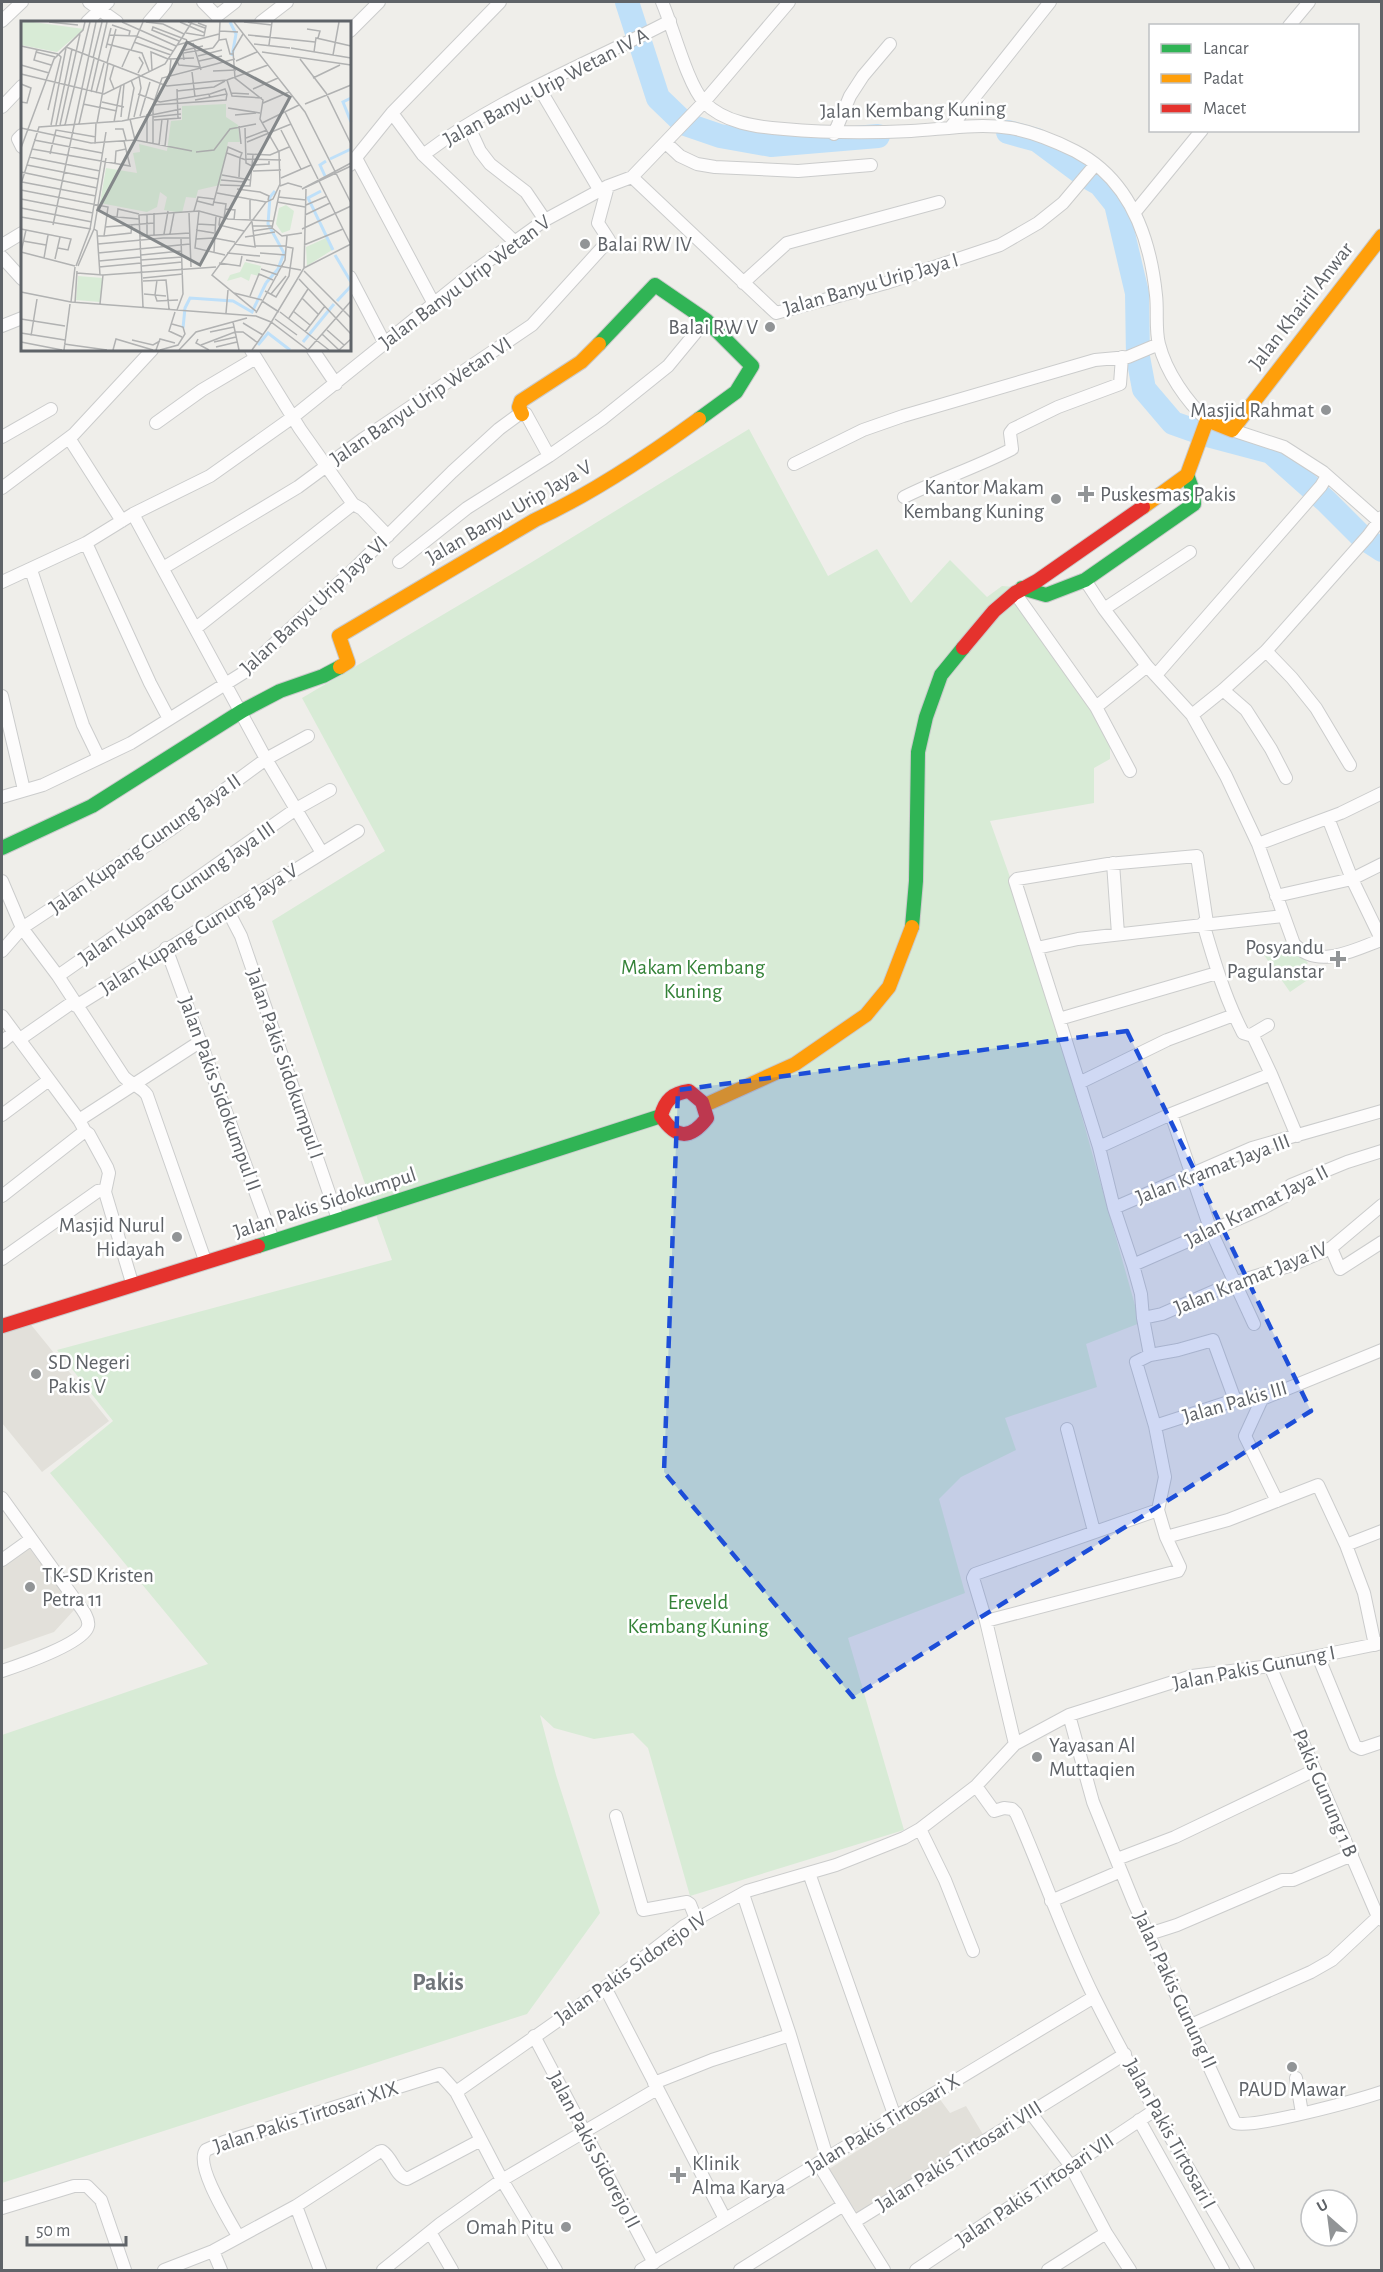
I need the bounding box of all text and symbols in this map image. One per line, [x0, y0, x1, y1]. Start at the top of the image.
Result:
inset map [21, 21, 351, 351]
street label: Jalan Banyu Urip Wetan IV A [440, 24, 652, 150]
legend [1149, 24, 1359, 132]
text: Lancar [1203, 40, 1249, 58]
text: Padat [1203, 70, 1244, 88]
street label: Jalan Kembang Kuning [820, 98, 1007, 122]
text: Macet [1203, 100, 1247, 118]
street label: Jalan Banyu Urip Wetan V [376, 211, 554, 353]
place label: Balai RW IV [597, 234, 692, 255]
marker: Balai RW IV [578, 237, 592, 251]
street label: Jalan Khairil Anwar [1245, 238, 1357, 374]
street label: Jalan Banyu Urip Jaya I [781, 249, 961, 319]
place label: Balai RW V [668, 317, 758, 338]
marker: Balai RW V [763, 320, 777, 334]
street label: Jalan Banyu Urip Wetan VI [327, 333, 515, 469]
place label: Masjid Rahmat [1190, 400, 1314, 421]
marker: Masjid Rahmat [1319, 403, 1333, 417]
street label: Jalan Banyu Urip Jaya V [423, 456, 595, 568]
place label: Kantor Makam Kembang Kuning [903, 477, 1045, 522]
place label: Puskesmas Pakis [1100, 484, 1236, 505]
marker: Puskesmas Pakis [1077, 485, 1095, 503]
marker: Kantor Makam Kembang Kuning [1049, 492, 1063, 506]
street label: Jalan Banyu Urip Jaya VI [236, 532, 392, 678]
street label: Jalan Kupang Gunung Jaya II [45, 770, 245, 918]
street label: Jalan Kupang Gunung Jaya III [75, 817, 279, 969]
street label: Jalan Kupang Gunung Jaya V [96, 859, 302, 999]
place label: Posyandu Pagulanstar [1227, 937, 1324, 982]
marker: Posyandu Pagulanstar [1329, 950, 1347, 968]
park label: Makam Kembang Kuning [621, 957, 766, 1002]
street label: Jalan Pakis Sidokumpul I [243, 966, 327, 1162]
street label: Jalan Pakis Sidokumpul II [175, 994, 265, 1194]
street label: Jalan Kramat Jaya III [1132, 1128, 1294, 1210]
street label: Jalan Kramat Jaya II [1181, 1159, 1333, 1253]
street label: Jalan Pakis Sidokumpul [231, 1164, 419, 1242]
place label: Masjid Nurul Hidayah [59, 1215, 165, 1260]
marker: Masjid Nurul Hidayah [170, 1230, 184, 1244]
street label: Jalan Kramat Jaya IV [1171, 1238, 1331, 1318]
place label: SD Negeri Pakis V [48, 1352, 130, 1397]
marker: SD Negeri Pakis V [29, 1367, 43, 1381]
street label: Jalan Pakis III [1180, 1377, 1290, 1427]
place label: TK-SD Kristen Petra 11 [42, 1565, 154, 1610]
marker: TK-SD Kristen Petra 11 [23, 1580, 37, 1594]
park label: Ereveld Kembang Kuning [628, 1592, 769, 1637]
street label: Jalan Pakis Gunung I [1171, 1642, 1337, 1694]
street label: Pakis Gunung 1 B [1289, 1726, 1361, 1860]
place label: Yayasan Al Muttaqien [1049, 1735, 1135, 1780]
marker: Yayasan Al Muttaqien [1030, 1750, 1044, 1764]
street label: Jalan Pakis Sidorejo IV [551, 1908, 711, 2028]
street label: Jalan Pakis Gunung II [1129, 1908, 1221, 2072]
district label: Pakis [412, 1971, 464, 1995]
street label: Jalan Pakis Tirtosari I [1120, 2056, 1220, 2212]
marker: PAUD Mawar [1285, 2060, 1299, 2074]
street label: Jalan Pakis Sidorejo II [544, 2068, 644, 2232]
street label: Jalan Pakis Tirtosari X [803, 2070, 963, 2178]
street label: Jalan Pakis Tirtosari XIX [211, 2077, 401, 2157]
place label: PAUD Mawar [1238, 2079, 1346, 2100]
street label: Jalan Pakis Tirtosari VIII [871, 2095, 1047, 2217]
street label: Jalan Pakis Tirtosari VII [951, 2128, 1119, 2252]
place label: Klinik Alma Karya [692, 2153, 786, 2198]
marker: Klinik Alma Karya [669, 2166, 687, 2184]
north arrow [1299, 2188, 1359, 2248]
text: U [1314, 2196, 1331, 2215]
scale bar [27, 2209, 126, 2247]
place label: Omah Pitu [466, 2217, 554, 2238]
marker: Omah Pitu [559, 2220, 573, 2234]
text: 50 m [36, 2222, 70, 2240]

